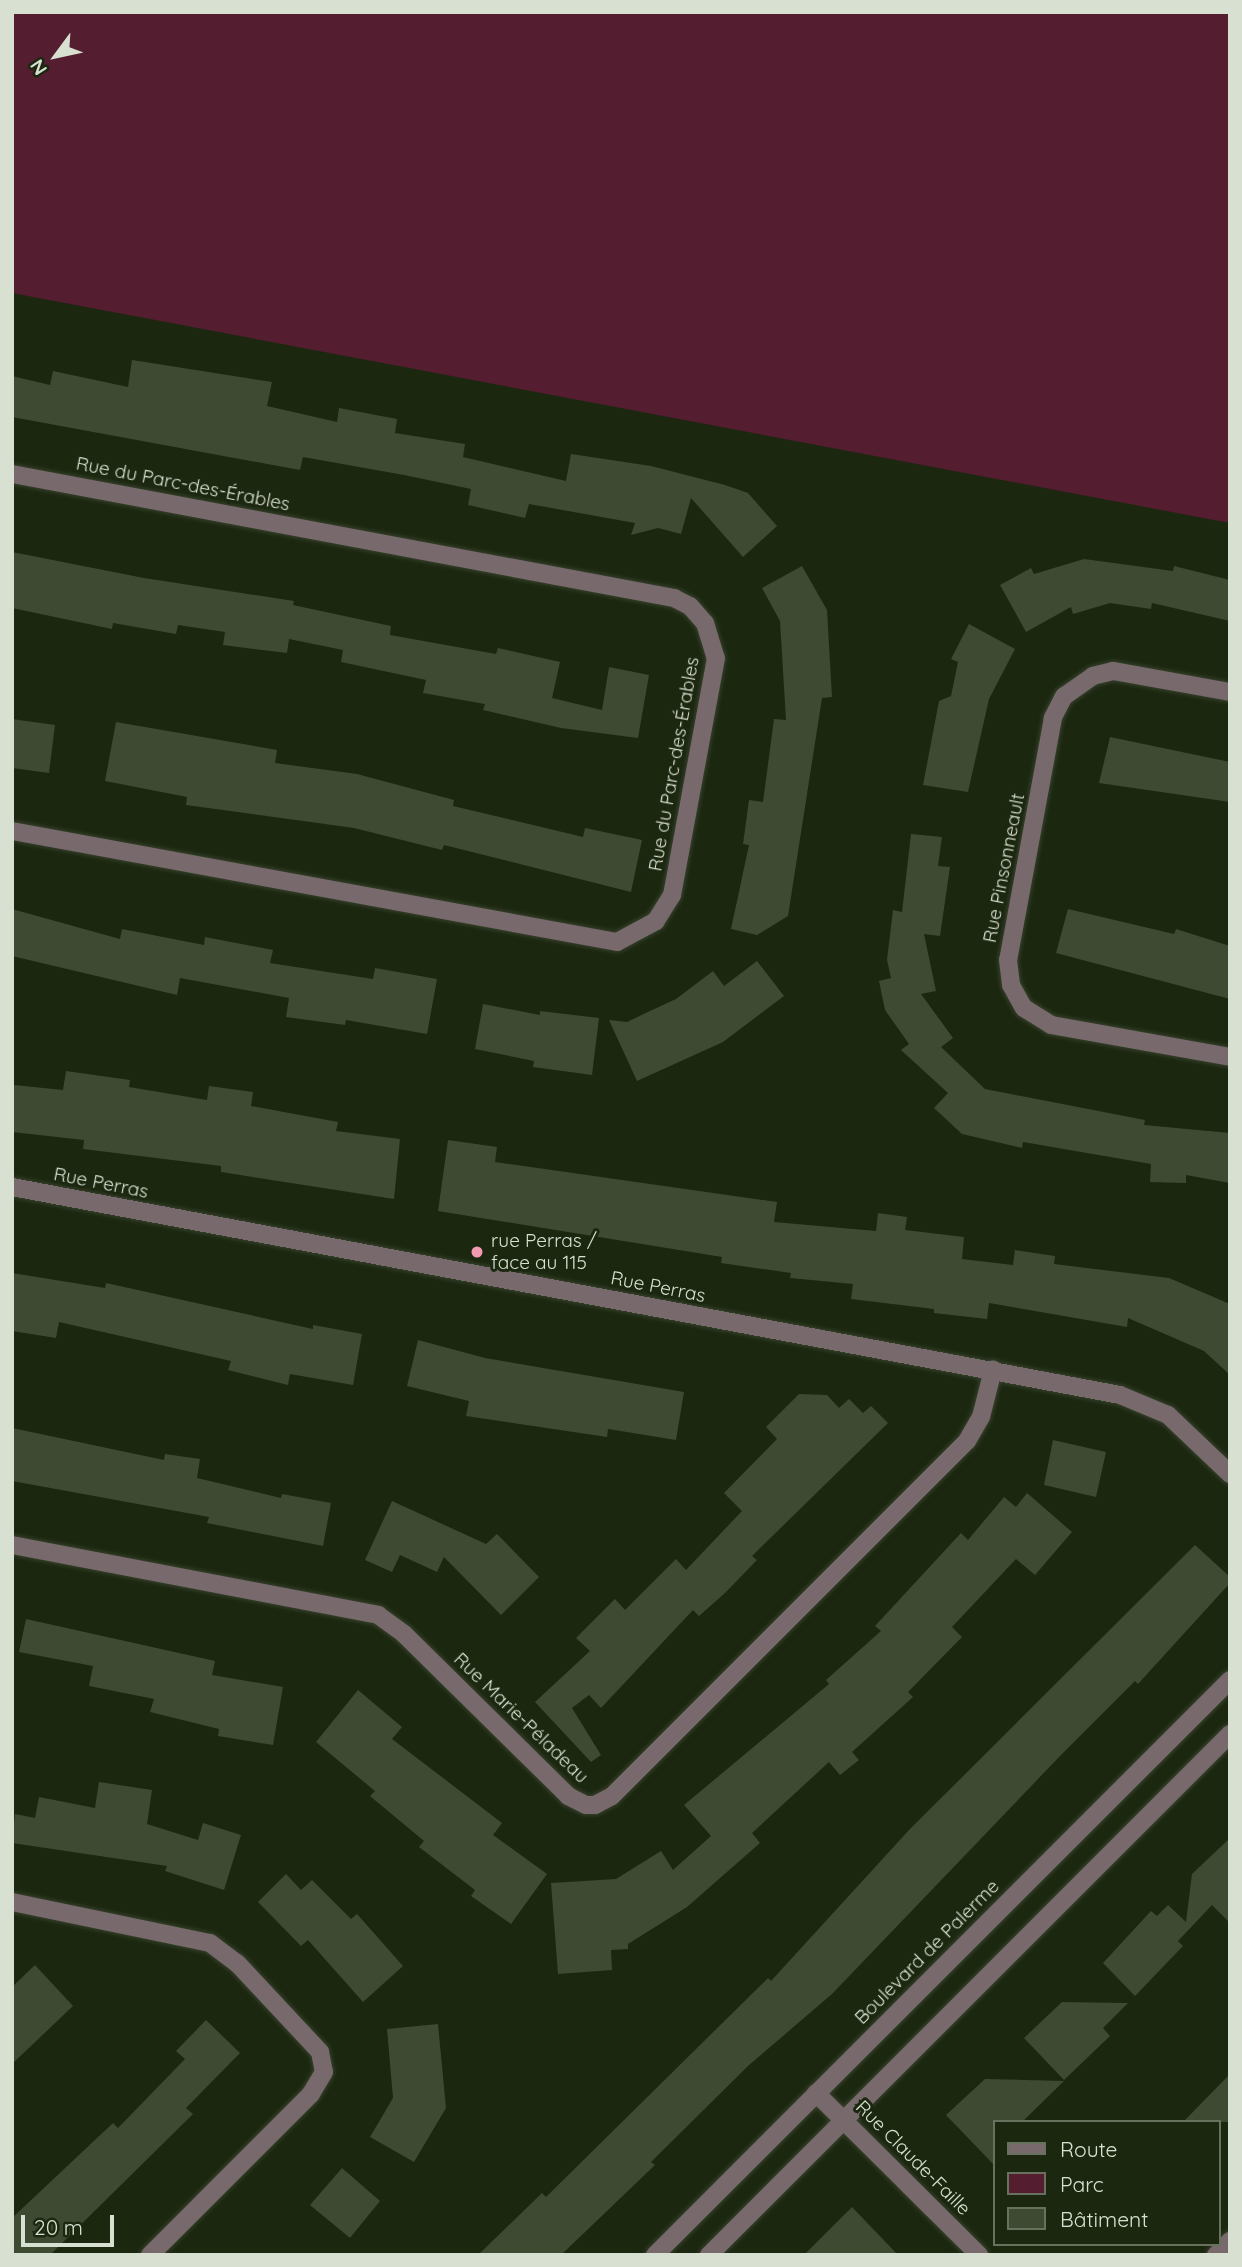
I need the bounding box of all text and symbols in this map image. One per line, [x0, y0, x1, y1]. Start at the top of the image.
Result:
north arrow [21, 21, 91, 91]
text: N [25, 55, 52, 80]
street label: Rue du Parc-des-Érables [74, 452, 292, 516]
street label: Rue du Parc-des-Érables [644, 655, 704, 873]
street label: Rue Pinsonneault [978, 791, 1030, 945]
street label: Rue Perras [52, 1163, 150, 1203]
place label: rue Perras / face au 115 [491, 1230, 597, 1274]
marker: rue Perras / face au 115 [469, 1244, 485, 1260]
street label: Rue Perras [609, 1267, 707, 1307]
street label: Rue Marie-Péladeau [449, 1648, 593, 1788]
street label: Boulevard de Palerme [850, 1875, 1004, 2029]
street label: Rue Claude-Faille [851, 2096, 975, 2220]
legend [993, 2120, 1221, 2246]
text: Route [1060, 2136, 1117, 2162]
text: Parc [1060, 2171, 1104, 2197]
scale bar [24, 2200, 117, 2244]
text: Bâtiment [1060, 2206, 1148, 2232]
text: 20 m [34, 2214, 83, 2240]

